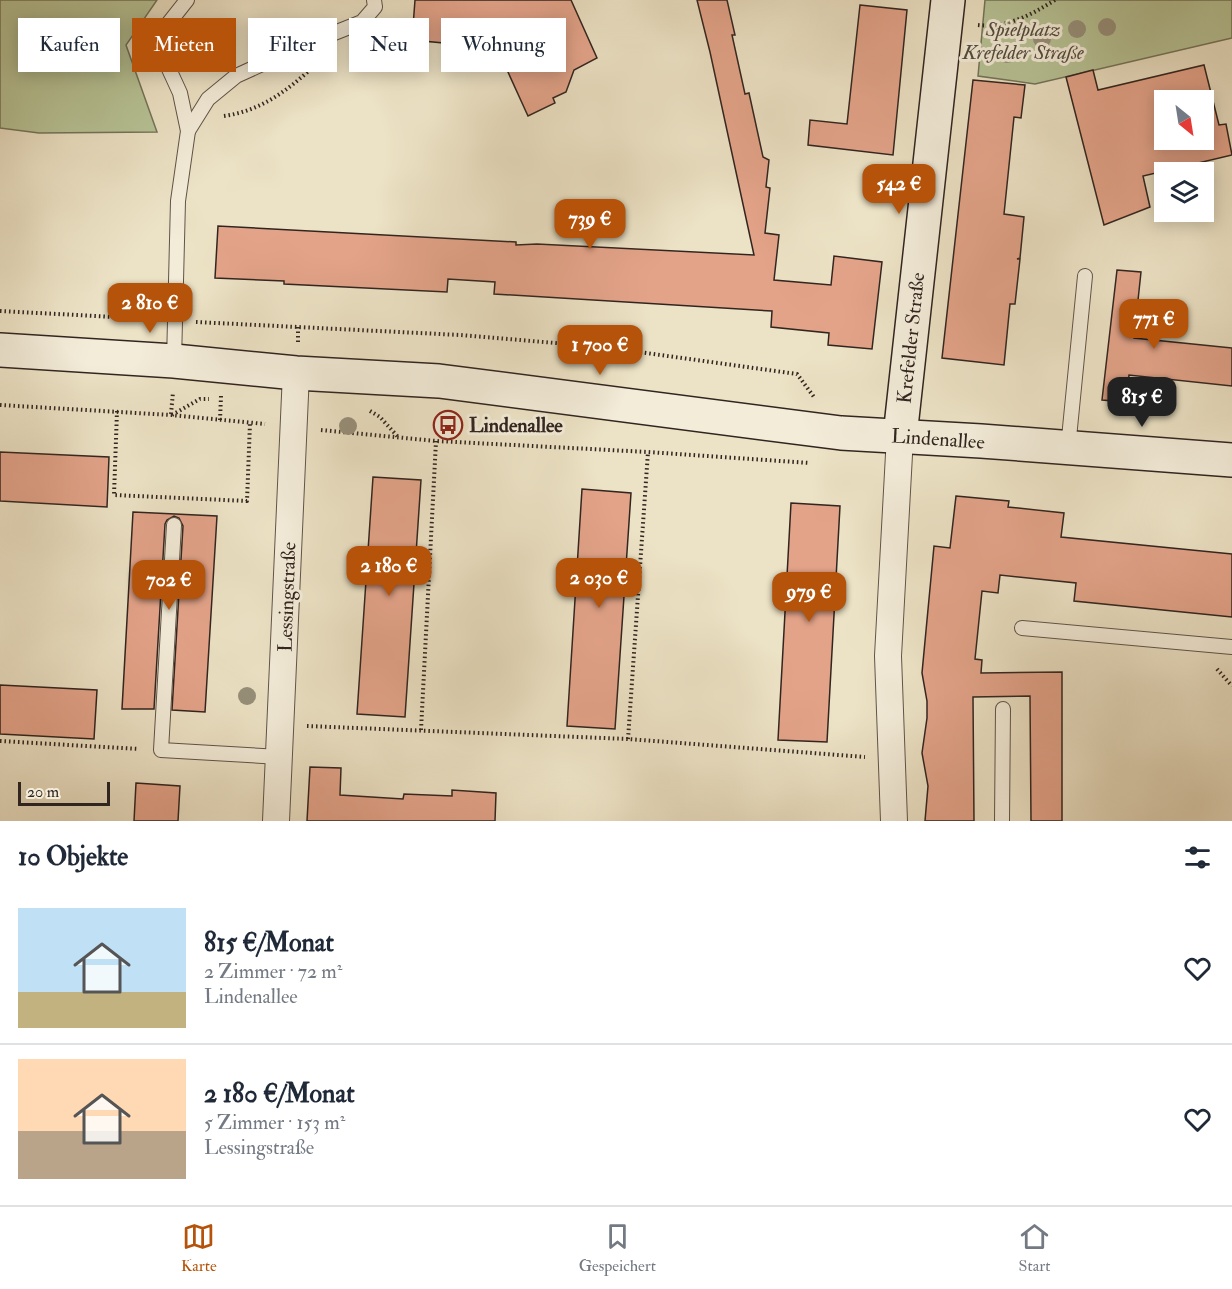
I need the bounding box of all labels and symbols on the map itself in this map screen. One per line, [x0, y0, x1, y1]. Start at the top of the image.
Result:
park label: Spielplatz Krefelder Straße [961, 17, 1084, 65]
north arrow [1154, 90, 1214, 150]
pin: 542 € [857, 164, 941, 215]
pin: 739 € [548, 199, 632, 250]
street label: Krefelder Straße [892, 271, 930, 405]
pin: 2 810 € [95, 283, 205, 334]
pin: 771 € [1112, 299, 1196, 350]
pin: 1 700 € [545, 325, 655, 376]
pin: 815 € [1100, 377, 1184, 428]
bus stop icon: Lindenallee [432, 409, 464, 441]
place label: Lindenallee [469, 413, 563, 438]
street label: Lindenallee [890, 423, 986, 455]
street label: Lessingstraße [273, 541, 301, 653]
pin: 2 180 € [334, 546, 444, 597]
pin: 2 030 € [544, 558, 654, 609]
pin: 702 € [127, 560, 211, 611]
pin: 979 € [767, 572, 851, 623]
scale bar [18, 779, 110, 806]

